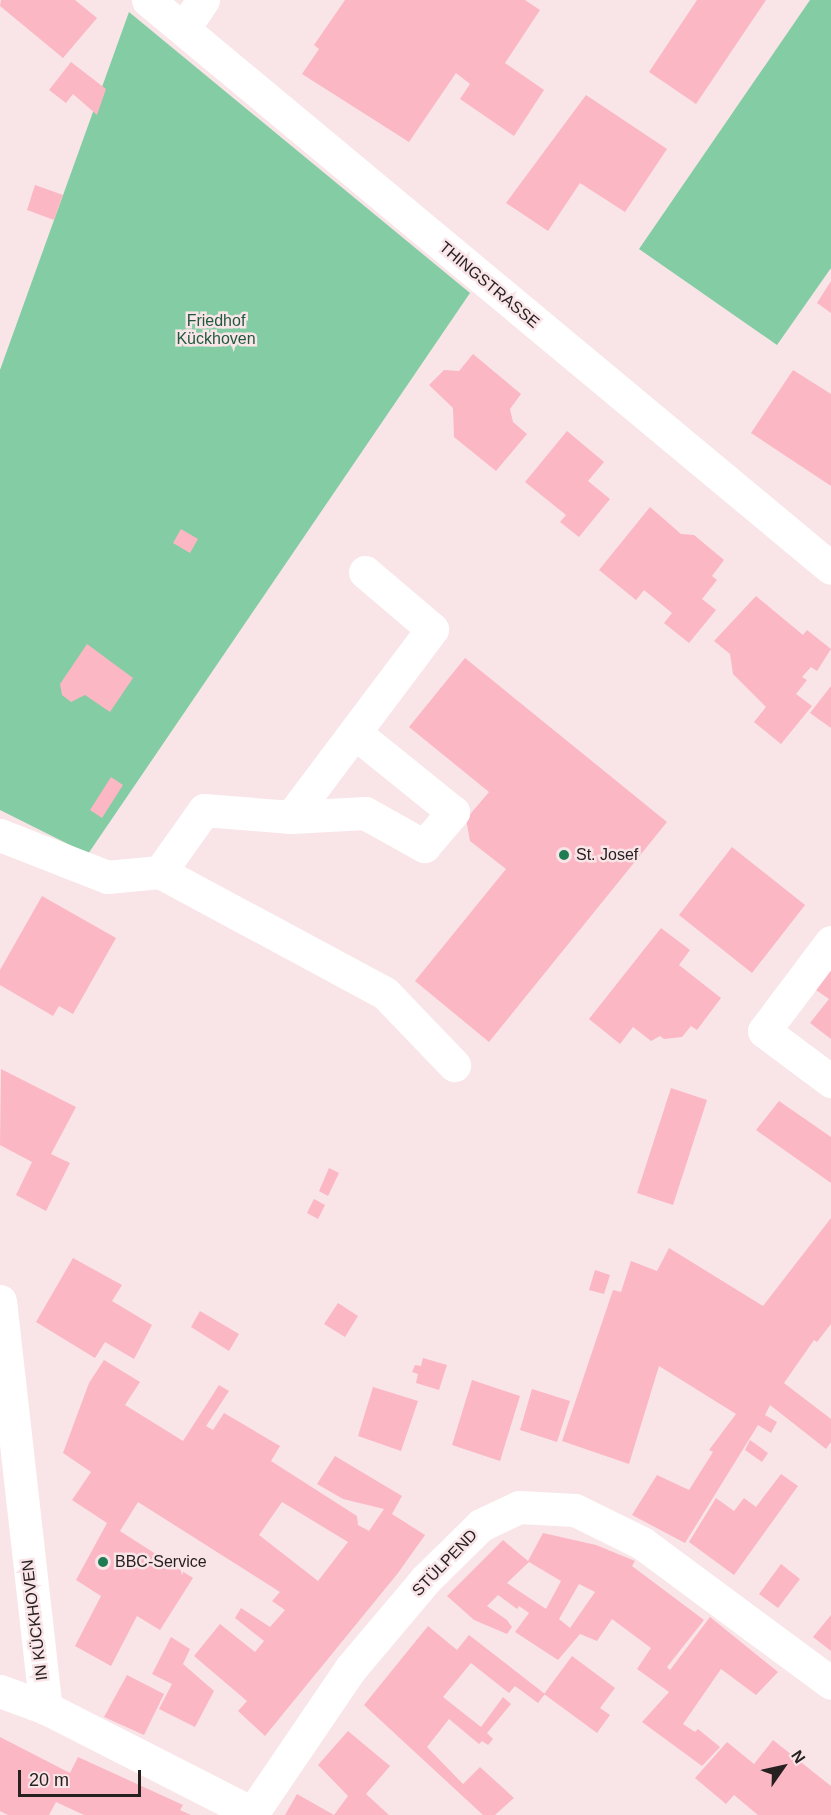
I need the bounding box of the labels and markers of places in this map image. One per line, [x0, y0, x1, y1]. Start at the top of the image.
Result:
place label: St. Josef [576, 845, 638, 865]
marker: St. Josef [557, 848, 571, 862]
place label: BBC-Service [115, 1552, 207, 1572]
marker: BBC-Service [96, 1555, 110, 1569]

